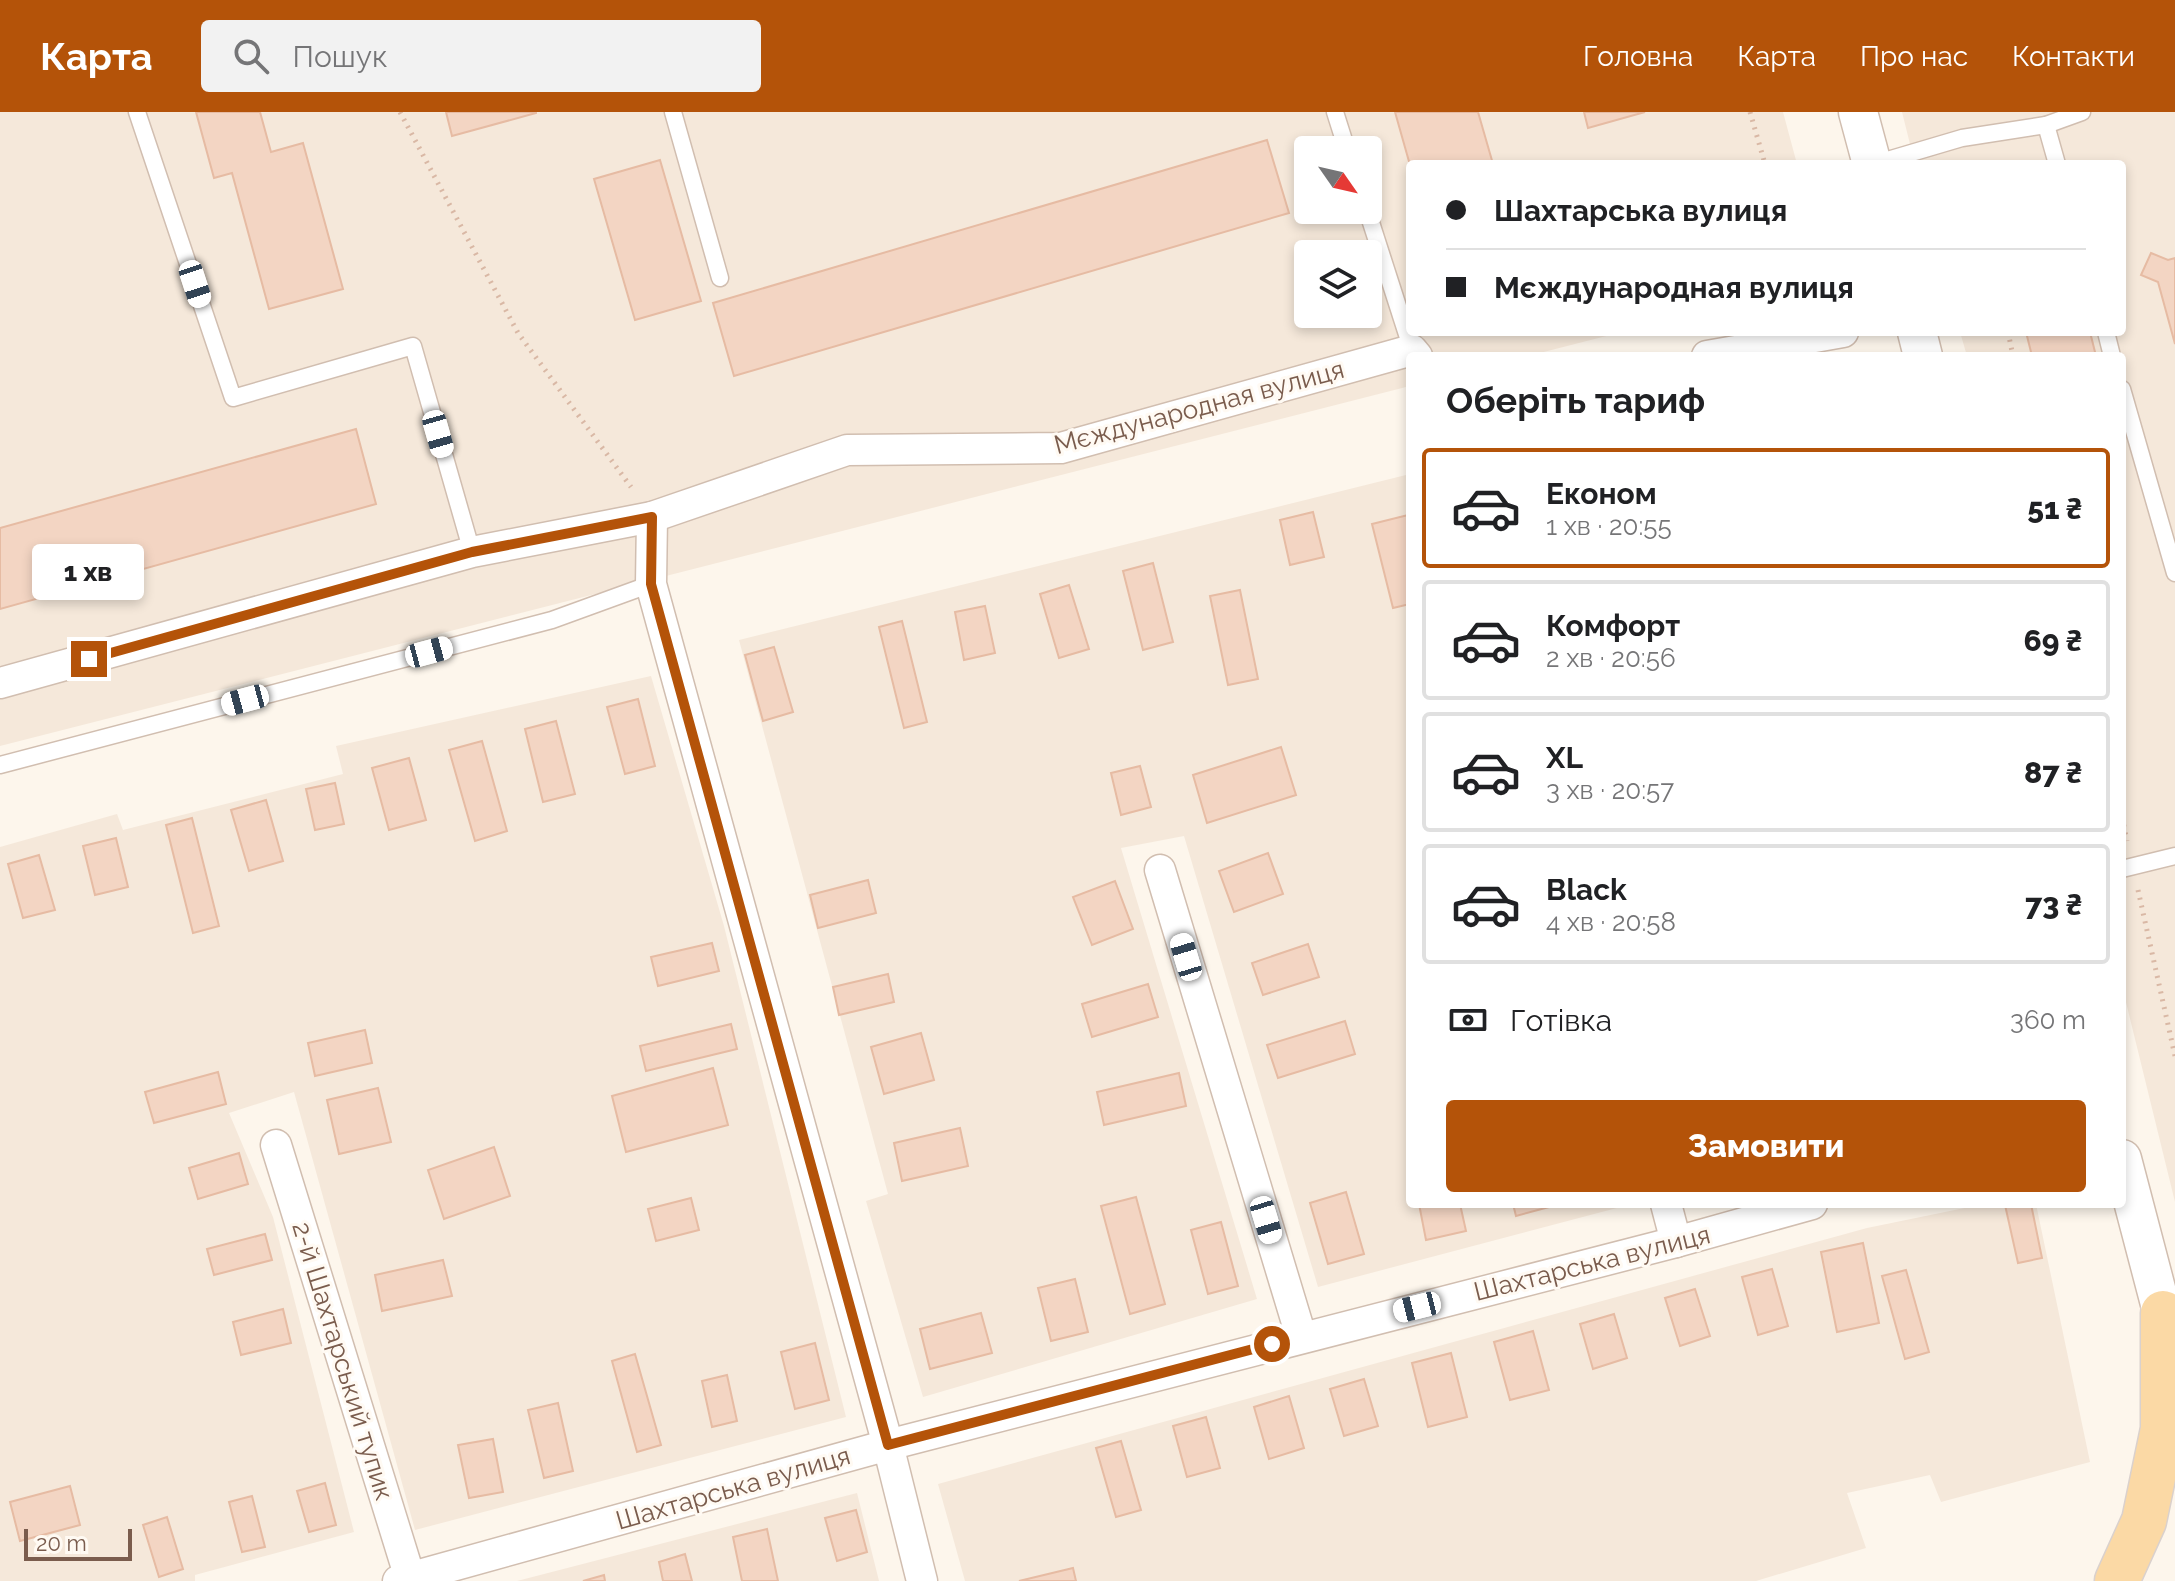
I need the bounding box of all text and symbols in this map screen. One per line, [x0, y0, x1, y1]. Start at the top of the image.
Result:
search box [201, 20, 761, 92]
text: Карта [40, 34, 153, 79]
icon: search [229, 34, 273, 78]
text: Пошук [293, 39, 388, 74]
text: Головна [1583, 40, 1693, 73]
text: Карта [1737, 40, 1816, 73]
text: Про нас [1860, 40, 1968, 73]
text: Контакти [2012, 40, 2135, 73]
north arrow [1294, 136, 1382, 224]
map controls [1294, 136, 1382, 328]
text: Шахтарська вулиця [1494, 193, 1787, 228]
button: layers [1294, 240, 1382, 328]
car [176, 257, 214, 311]
text: Мєждународная вулиця [1494, 270, 1854, 305]
street label: Мєждународная вулиця [1051, 354, 1347, 460]
text: Оберіть тариф [1446, 379, 1705, 421]
car [420, 408, 456, 460]
icon: car [1450, 472, 1522, 544]
text: Економ [1546, 476, 1657, 511]
text: 51 ₴ [2027, 491, 2082, 526]
text: 1 хв · 20:55 [1546, 511, 1672, 541]
callout: 1 хв [33, 543, 145, 599]
text: 1 хв [64, 557, 112, 587]
icon: car [1450, 604, 1522, 676]
text: Комфорт [1546, 608, 1680, 643]
text: 69 ₴ [2024, 623, 2082, 658]
car [403, 634, 455, 670]
route end [71, 641, 107, 677]
text: 2 хв · 20:56 [1546, 643, 1676, 673]
car [219, 682, 271, 718]
icon: car [1450, 736, 1522, 808]
text: XL [1546, 740, 1583, 775]
text: 87 ₴ [2024, 755, 2082, 790]
text: 3 хв · 20:57 [1546, 775, 1674, 805]
icon: car [1450, 868, 1522, 940]
text: Black [1546, 872, 1627, 907]
text: 73 ₴ [2025, 887, 2082, 922]
text: 4 хв · 20:58 [1546, 907, 1676, 937]
car [1168, 931, 1204, 983]
icon: cash [1446, 998, 1490, 1042]
text: Готівка [1510, 1003, 1612, 1038]
text: 360 m [2010, 1005, 2086, 1035]
button: Замовити [1446, 1100, 2086, 1192]
car [1248, 1194, 1284, 1246]
street label: 2-й Шахтарський тупик [286, 1218, 400, 1504]
street label: Шахтарська вулиця [1471, 1219, 1713, 1307]
car [1391, 1290, 1443, 1324]
route start [1254, 1326, 1290, 1362]
street label: Шахтарська вулиця [612, 1440, 854, 1536]
scale bar [24, 1525, 132, 1561]
text: 20 m [36, 1530, 87, 1556]

